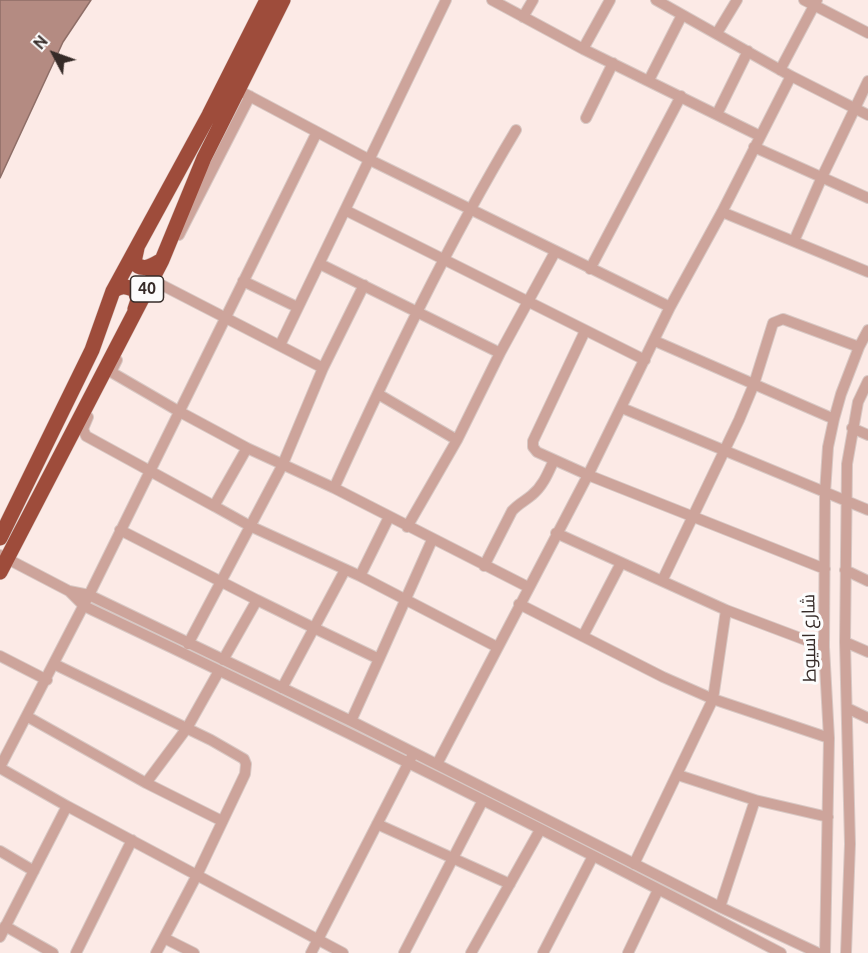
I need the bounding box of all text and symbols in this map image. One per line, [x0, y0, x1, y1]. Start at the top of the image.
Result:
north arrow [24, 24, 84, 84]
text: N [30, 32, 51, 53]
road number: 40 [130, 276, 164, 302]
street label: شارع اسيوط [797, 594, 821, 682]

